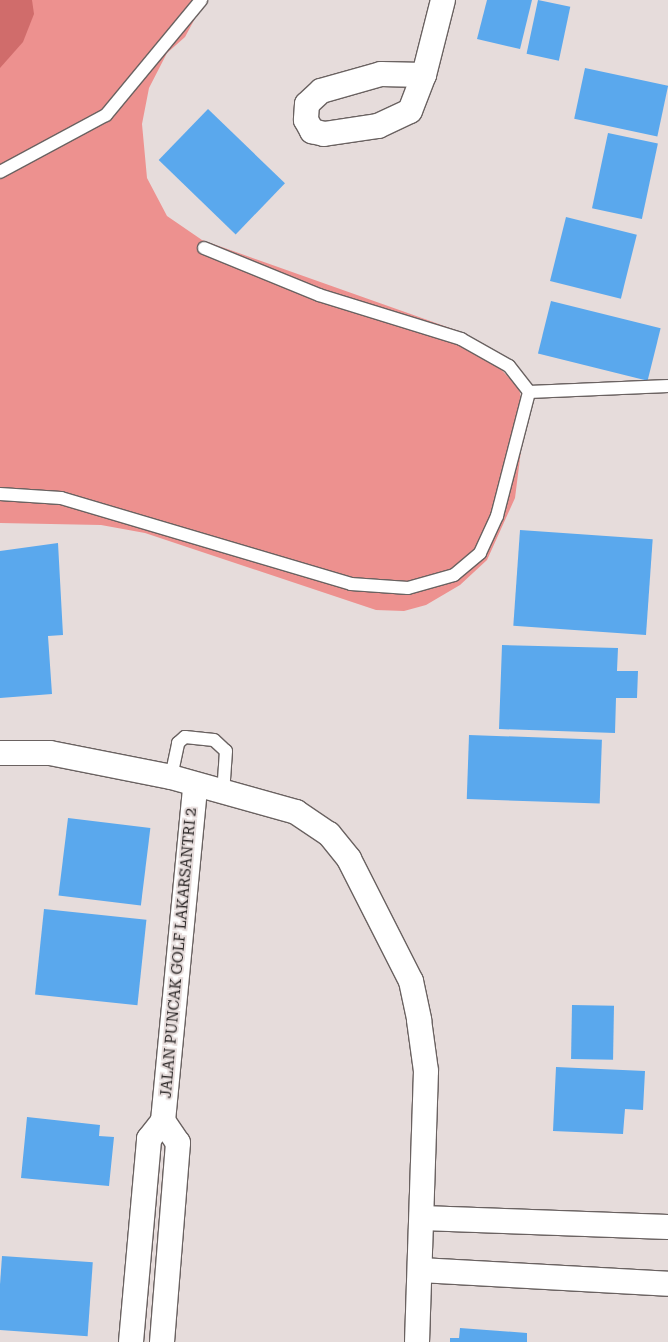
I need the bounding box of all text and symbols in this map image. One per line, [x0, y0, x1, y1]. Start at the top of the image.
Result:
street label: JALAN PUNCAK GOLF LAKARSANTRI 2 [157, 807, 201, 1099]

